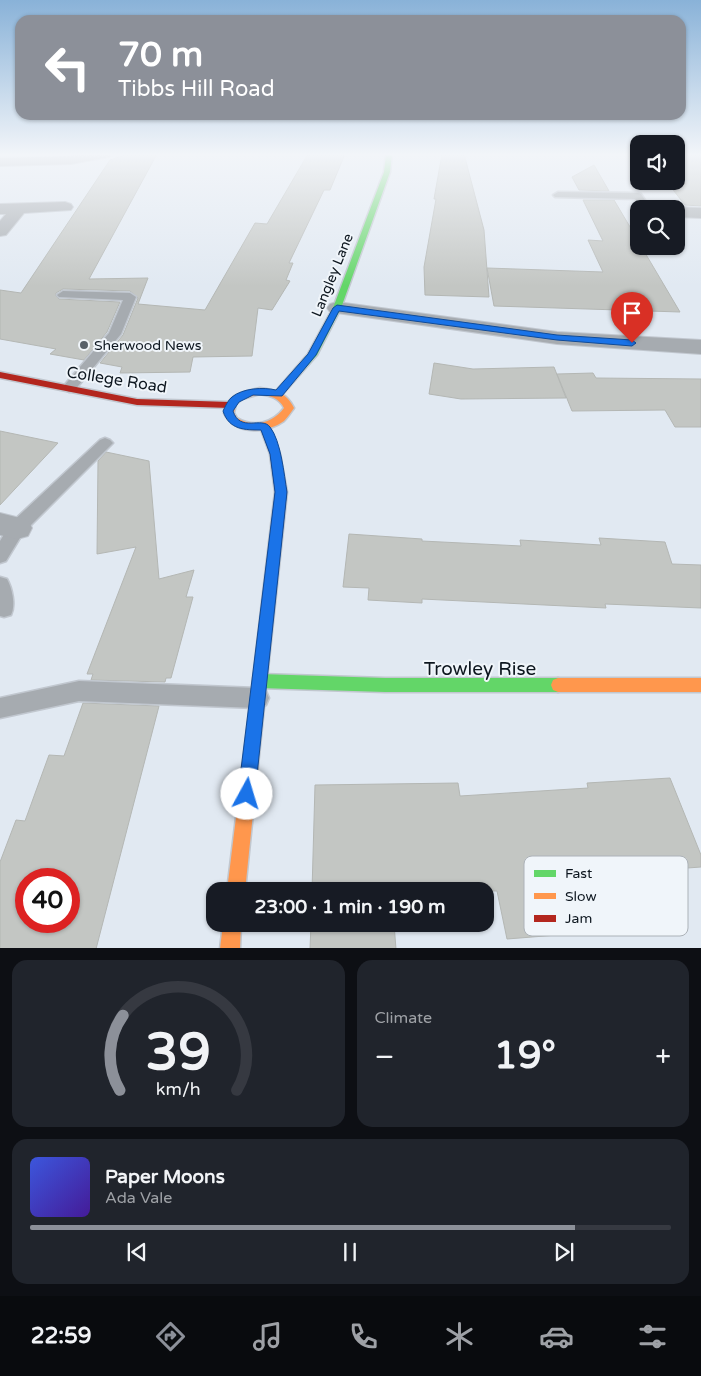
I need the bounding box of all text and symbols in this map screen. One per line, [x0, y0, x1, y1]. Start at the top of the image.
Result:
text: 70 m [118, 34, 203, 76]
icon: left [35, 35, 100, 100]
text: Tibbs Hill Road [118, 76, 275, 102]
map controls [630, 135, 685, 255]
button: sound [630, 135, 685, 190]
button: search [630, 200, 685, 255]
street label: Langley Lane [308, 231, 357, 319]
pin [611, 292, 653, 343]
icon: arrive [618, 299, 646, 327]
place label: Sherwood News [94, 337, 202, 354]
marker: Sherwood News [78, 339, 90, 351]
street label: College Road [65, 362, 168, 398]
street label: Trowley Rise [424, 658, 536, 680]
position arrow [220, 767, 272, 819]
legend [524, 856, 688, 936]
text: Fast [565, 865, 593, 882]
speed limit sign: 40 [15, 868, 80, 933]
text: Slow [565, 888, 597, 905]
text: 23:00 · 1 min · 190 m [254, 896, 446, 918]
text: Jam [565, 910, 592, 927]
text: Climate [375, 1008, 432, 1028]
text: 39 [146, 1021, 211, 1084]
text: 19° [494, 1033, 556, 1079]
text: − [375, 1040, 394, 1074]
text: + [655, 1040, 671, 1074]
text: km/h [156, 1079, 201, 1100]
text: Paper Moons [105, 1166, 225, 1188]
text: Ada Vale [105, 1188, 172, 1208]
icon: previous [123, 1238, 151, 1266]
icon: pause [336, 1238, 364, 1266]
icon: next [550, 1238, 578, 1266]
icon: directions [153, 1319, 188, 1354]
icon: music [250, 1319, 285, 1354]
icon: phone [346, 1319, 381, 1354]
icon: climate [442, 1319, 477, 1354]
icon: car [539, 1319, 574, 1354]
icon: filters [635, 1319, 670, 1354]
text: 22:59 [31, 1323, 92, 1349]

